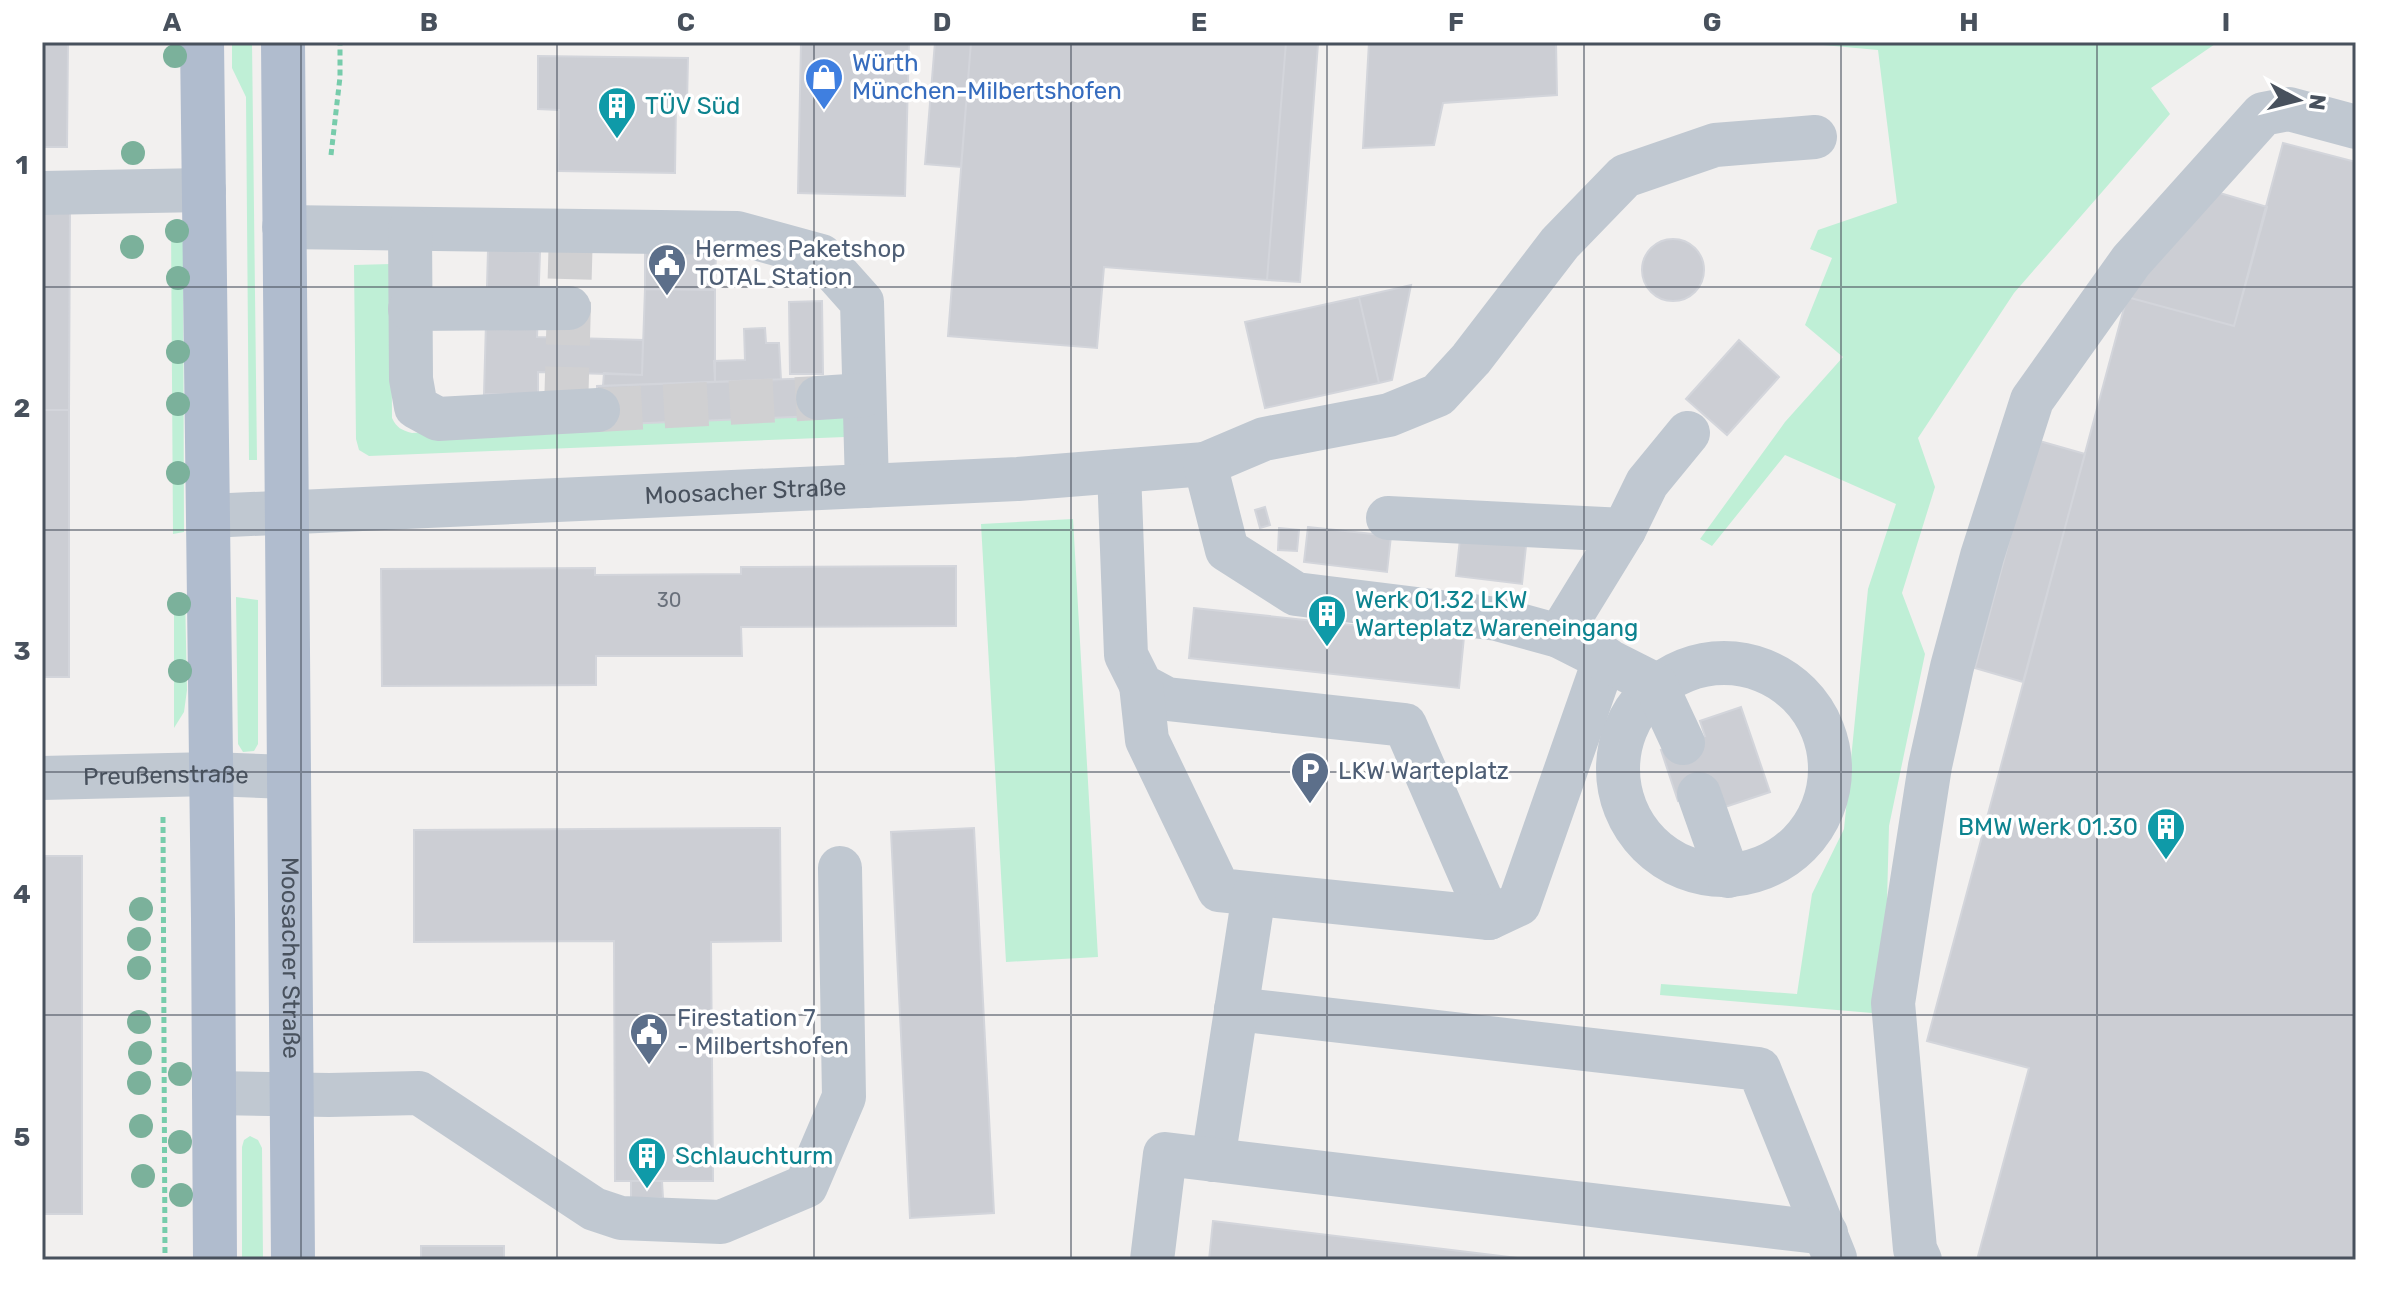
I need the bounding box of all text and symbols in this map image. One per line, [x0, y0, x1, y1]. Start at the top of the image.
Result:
text: A [163, 7, 182, 38]
text: B [420, 7, 438, 38]
text: C [677, 7, 695, 38]
text: D [933, 7, 951, 38]
text: E [1191, 7, 1207, 38]
text: F [1448, 7, 1464, 38]
text: G [1703, 7, 1721, 38]
text: H [1959, 7, 1979, 38]
text: I [2222, 7, 2230, 38]
place label: Würth München-Milbertshofen [852, 49, 1122, 105]
shop icon: Würth München-Milbertshofen [803, 56, 845, 111]
north arrow [2258, 60, 2338, 140]
building icon: TÜV Süd [596, 85, 638, 140]
place label: TÜV Süd [645, 92, 740, 120]
text: N [2303, 93, 2332, 112]
text: 1 [16, 150, 28, 181]
place label: Hermes Paketshop TOTAL Station [695, 235, 906, 291]
public building icon: Hermes Paketshop TOTAL Station [646, 242, 688, 297]
text: 2 [14, 393, 30, 424]
street label: Moosacher Straße [644, 473, 847, 510]
place label: Werk 01.32 LKW Warteplatz Wareneingang [1355, 586, 1638, 642]
house number: 30 [657, 588, 681, 612]
building icon: Werk 01.32 LKW Warteplatz Wareneingang [1306, 593, 1348, 648]
text: 3 [13, 636, 31, 667]
parking icon: LKW Warteplatz [1289, 750, 1331, 805]
place label: LKW Warteplatz [1338, 757, 1509, 785]
street label: Preußenstraße [83, 760, 249, 791]
building icon: BMW Werk 01.30 [2145, 806, 2187, 861]
place label: BMW Werk 01.30 [1958, 813, 2138, 841]
street label: Moosacher Straße [276, 857, 305, 1059]
text: 4 [13, 879, 31, 910]
place label: Firestation 7 - Milbertshofen [677, 1004, 849, 1060]
public building icon: Firestation 7 - Milbertshofen [628, 1011, 670, 1066]
text: 5 [14, 1122, 30, 1153]
building icon: Schlauchturm [626, 1135, 668, 1190]
place label: Schlauchturm [675, 1142, 833, 1170]

